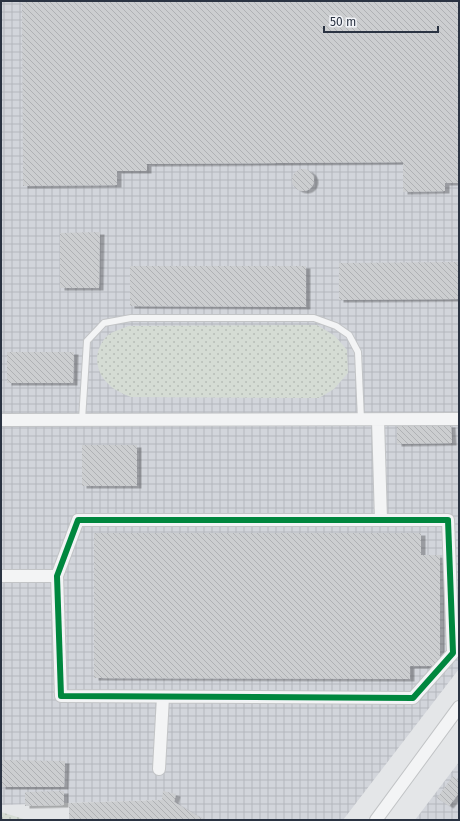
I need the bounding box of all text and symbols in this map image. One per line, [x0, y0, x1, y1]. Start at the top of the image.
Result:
scale bar [324, 8, 438, 34]
text: 50 m [330, 15, 356, 29]

